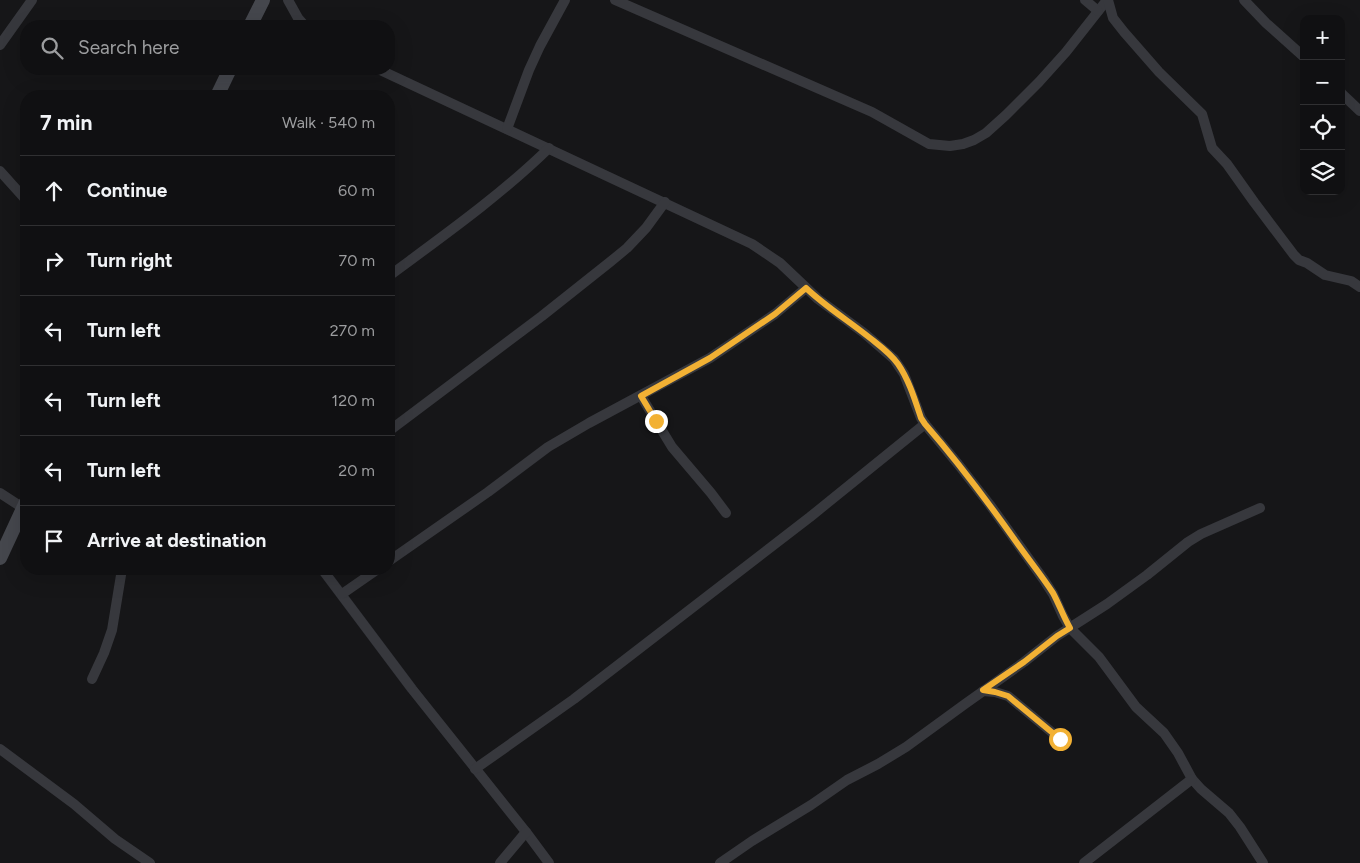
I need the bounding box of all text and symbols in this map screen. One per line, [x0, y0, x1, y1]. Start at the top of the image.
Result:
map controls [1300, 15, 1345, 195]
button: + [1300, 15, 1345, 60]
search box [20, 20, 395, 75]
icon: search [38, 34, 66, 62]
text: Search here [78, 36, 180, 59]
button: − [1300, 60, 1345, 105]
button: locate [1300, 105, 1345, 150]
text: 7 min [40, 110, 92, 135]
text: Walk · 540 m [282, 113, 375, 132]
button: layers [1300, 150, 1345, 195]
icon: ahead [40, 177, 68, 205]
text: Continue [87, 179, 167, 202]
text: 60 m [338, 181, 375, 200]
icon: right [40, 247, 68, 275]
text: Turn right [87, 249, 173, 272]
text: 70 m [339, 251, 375, 270]
icon: left [40, 317, 68, 345]
text: Turn left [87, 319, 161, 342]
text: 270 m [330, 321, 375, 340]
icon: left [40, 387, 68, 415]
text: Turn left [87, 389, 161, 412]
text: 120 m [332, 391, 375, 410]
route end [645, 410, 668, 433]
icon: left [40, 457, 68, 485]
text: Turn left [87, 459, 161, 482]
text: 20 m [338, 461, 375, 480]
icon: arrive [40, 527, 68, 555]
text: Arrive at destination [87, 529, 266, 552]
route start [1049, 728, 1072, 751]

